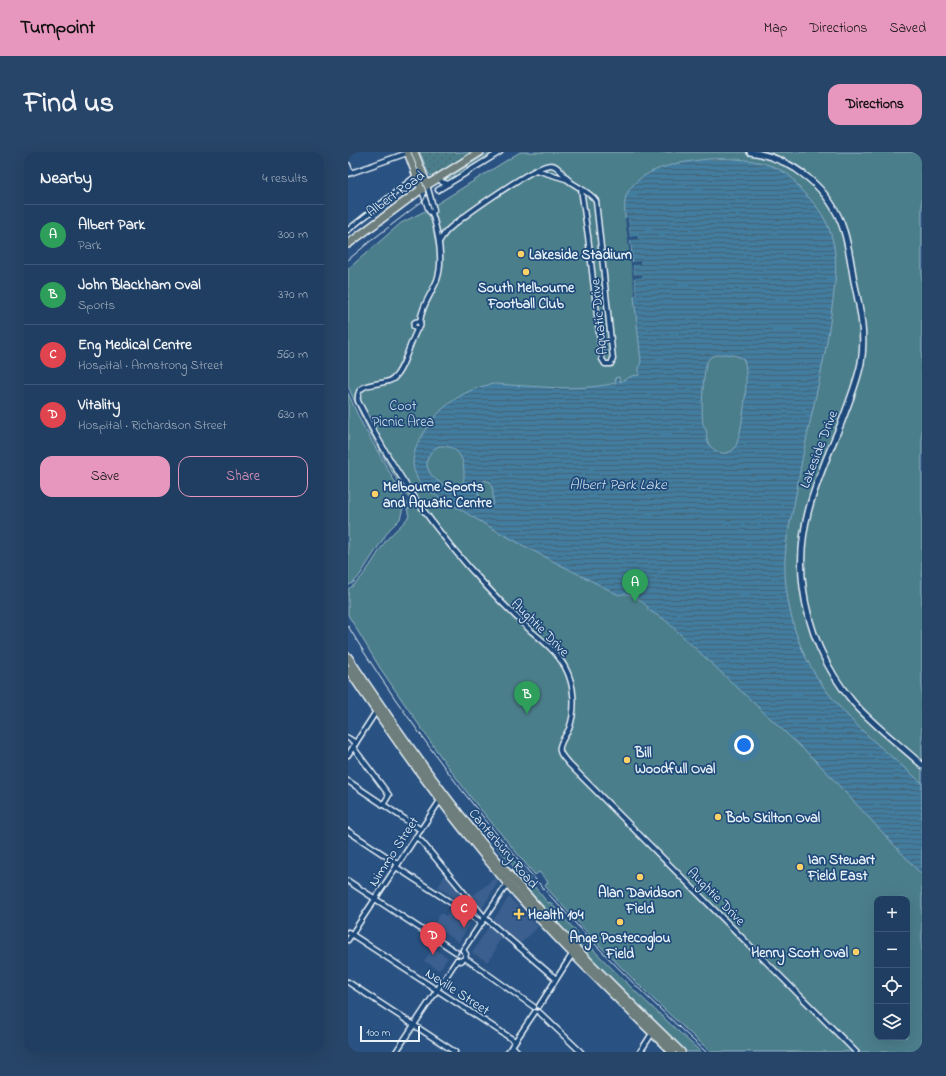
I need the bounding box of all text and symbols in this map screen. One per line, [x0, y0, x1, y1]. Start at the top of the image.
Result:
text: Turnpoint [20, 15, 95, 42]
text: Map [764, 18, 787, 39]
text: Directions [809, 18, 867, 39]
text: Saved [889, 18, 926, 39]
text: Find us [24, 84, 114, 125]
button: Directions [828, 84, 922, 125]
text: Nearby [40, 166, 92, 191]
street label: Albert Road [362, 166, 430, 223]
text: 4 results [262, 169, 308, 188]
text: Albert Park [78, 214, 145, 236]
text: A [49, 225, 57, 244]
text: 300 m [278, 225, 308, 244]
text: Park [78, 236, 102, 255]
place label: Lakeside Stadium [529, 245, 632, 266]
marker: Lakeside Stadium [516, 249, 526, 259]
marker: South Melbourne Football Club [521, 267, 531, 277]
text: John Blackham Oval [78, 274, 201, 296]
street label: Aquatic Drive [585, 277, 614, 356]
place label: South Melbourne Football Club [478, 278, 575, 315]
text: B [49, 285, 57, 304]
text: 370 m [278, 285, 308, 304]
text: Sports [78, 296, 115, 315]
text: Eng Medical Centre [78, 334, 192, 356]
text: C [49, 345, 57, 364]
text: 560 m [276, 345, 308, 364]
text: Hospital · Armstrong Street [78, 356, 223, 375]
text: Vitality [78, 394, 120, 416]
park label: Coot Picnic Area [372, 396, 434, 433]
text: D [48, 405, 58, 424]
text: 630 m [278, 405, 308, 424]
street label: Lakeside Drive [795, 407, 844, 491]
text: Hospital · Richardson Street [78, 416, 227, 435]
button: Save [40, 456, 170, 497]
button: Share [178, 456, 308, 497]
water label: Albert Park Lake [569, 474, 668, 496]
place label: Melbourne Sports and Aquatic Centre [383, 477, 493, 514]
marker: Melbourne Sports and Aquatic Centre [370, 489, 380, 499]
pin: A [622, 569, 648, 602]
street label: Aughtie Drive [505, 594, 574, 663]
pin: B [514, 681, 540, 714]
your location [734, 735, 754, 755]
place label: Bill Woodfull Oval [634, 743, 716, 780]
marker: Bill Woodfull Oval [622, 755, 632, 765]
street label: Canterbury Road [462, 804, 543, 894]
place label: Bob Skilton Oval [725, 808, 821, 829]
street label: Nimmo Street [364, 812, 425, 891]
marker: Bob Skilton Oval [713, 812, 723, 822]
place label: Ian Stewart Field East [807, 850, 875, 887]
marker: Ian Stewart Field East [795, 862, 805, 872]
street label: Aughtie Drive [681, 863, 750, 932]
marker: Alan Davidson Field [635, 872, 645, 882]
place label: Alan Davidson Field [598, 883, 682, 920]
pin: C [451, 895, 477, 928]
map controls [874, 896, 910, 1040]
button: + [874, 896, 910, 932]
place label: Health 104 [528, 905, 584, 926]
marker: Health 104 [513, 908, 525, 920]
marker: Ange Postecoglou Field [615, 917, 625, 927]
pin: D [420, 922, 446, 955]
place label: Ange Postecoglou Field [569, 928, 671, 965]
button: − [874, 932, 910, 968]
place label: Henry Scott Oval [751, 943, 849, 966]
marker: Henry Scott Oval [851, 947, 861, 957]
street label: Neville Street [421, 963, 494, 1021]
button: locate [874, 968, 910, 1004]
button: layers [874, 1004, 910, 1040]
scale bar [360, 1024, 420, 1043]
text: 100 m [366, 1025, 390, 1041]

